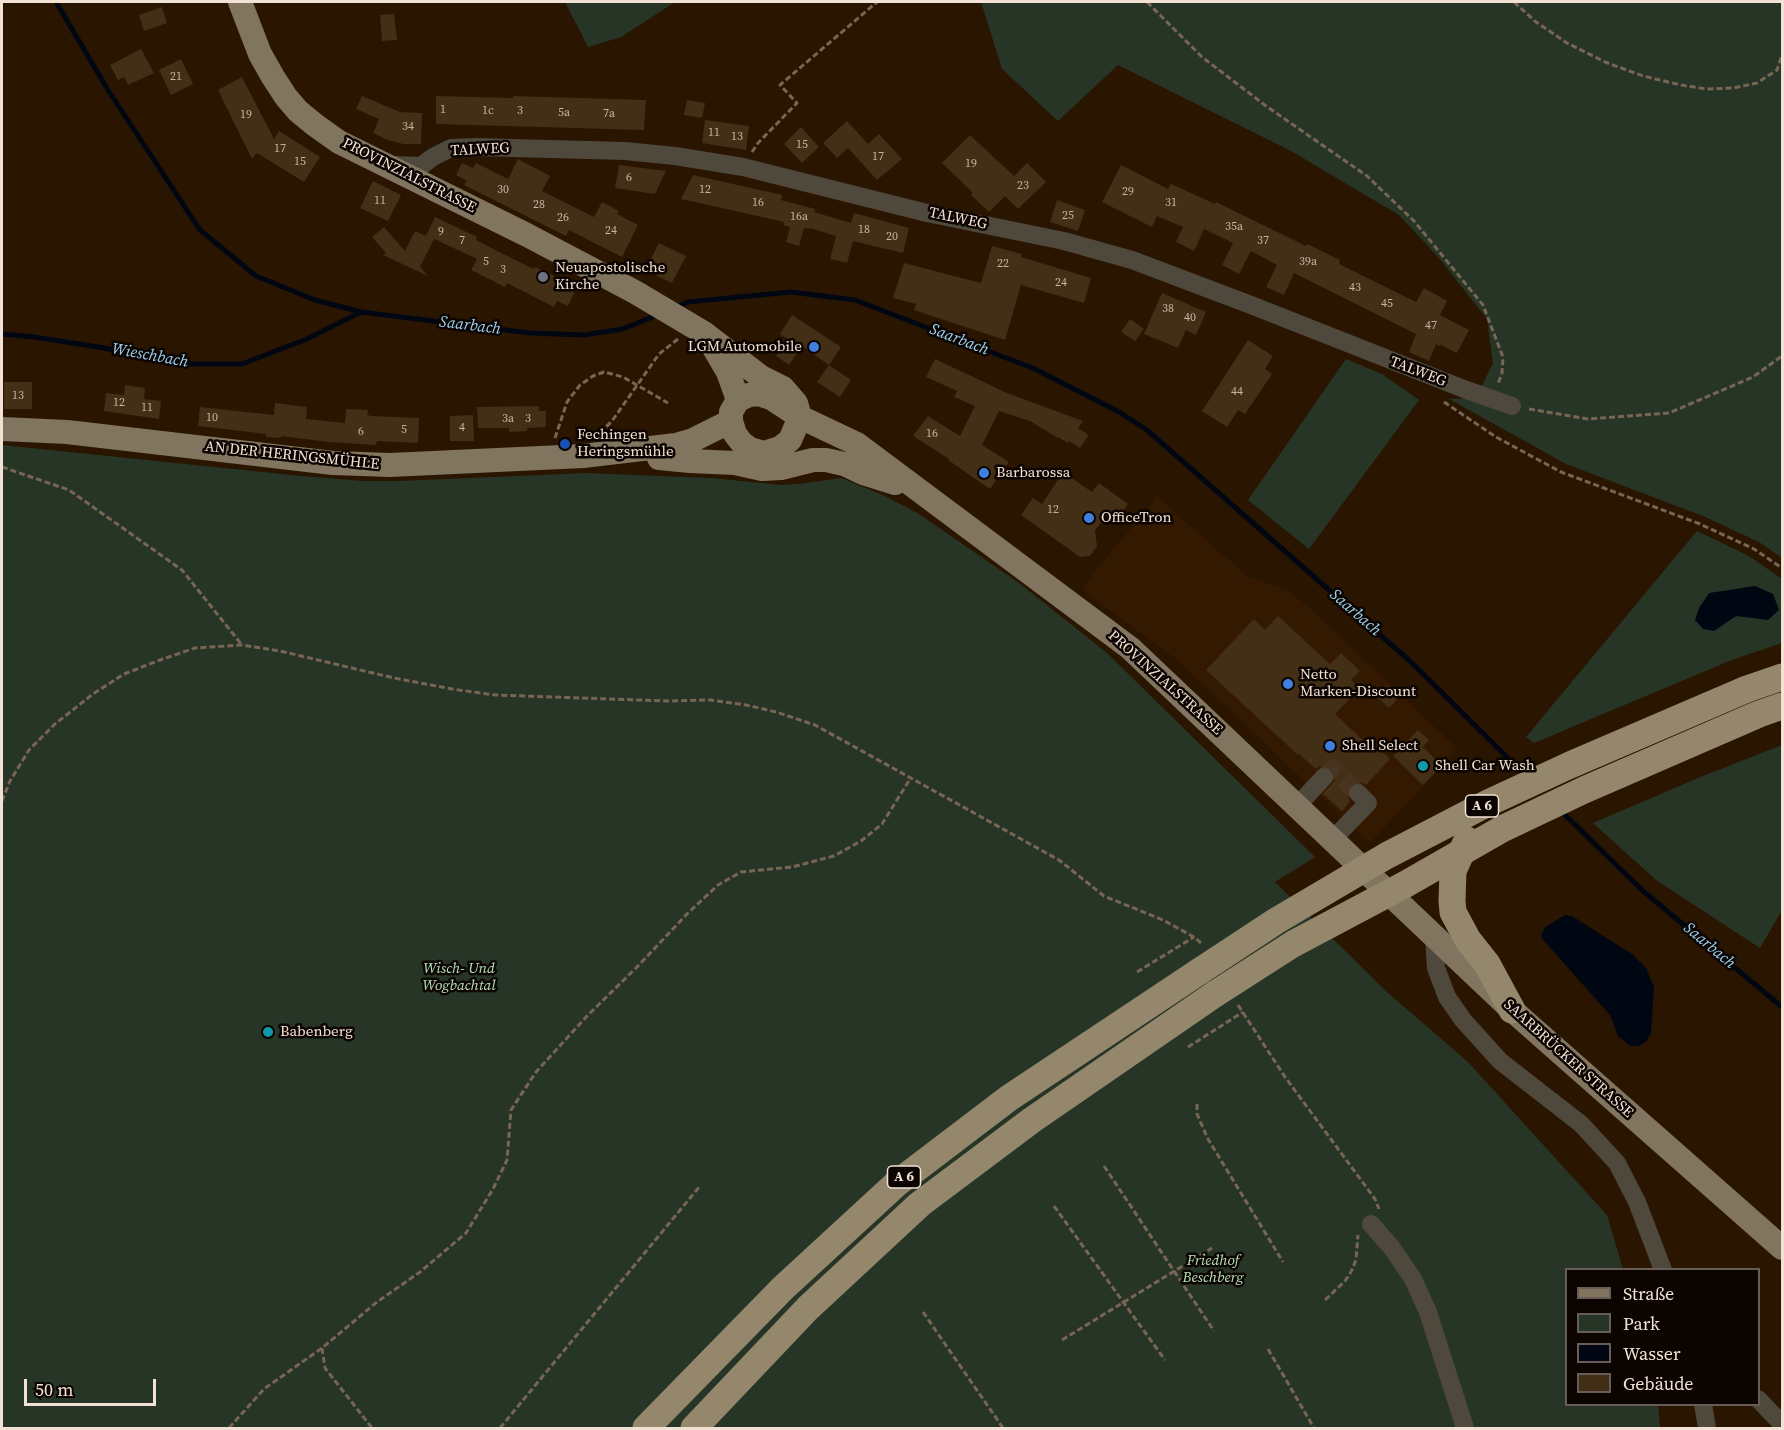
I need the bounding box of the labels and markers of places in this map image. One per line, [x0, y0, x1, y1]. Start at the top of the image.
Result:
place label: Neuapostolische Kirche [555, 259, 665, 294]
marker: Neuapostolische Kirche [536, 270, 550, 284]
place label: LGM Automobile [688, 338, 802, 356]
marker: LGM Automobile [807, 340, 821, 354]
place label: Fechingen Heringsmühle [577, 426, 674, 461]
marker: Fechingen Heringsmühle [558, 437, 572, 451]
place label: Barbarossa [996, 464, 1070, 482]
marker: Barbarossa [977, 466, 991, 480]
place label: OfficeTron [1101, 509, 1172, 527]
marker: OfficeTron [1082, 511, 1096, 525]
place label: Netto Marken-Discount [1300, 666, 1416, 701]
marker: Netto Marken-Discount [1281, 677, 1295, 691]
place label: Shell Select [1342, 737, 1418, 755]
marker: Shell Select [1323, 739, 1337, 753]
place label: Shell Car Wash [1435, 757, 1535, 775]
marker: Shell Car Wash [1416, 759, 1430, 773]
place label: Babenberg [280, 1023, 353, 1041]
marker: Babenberg [261, 1025, 275, 1039]

